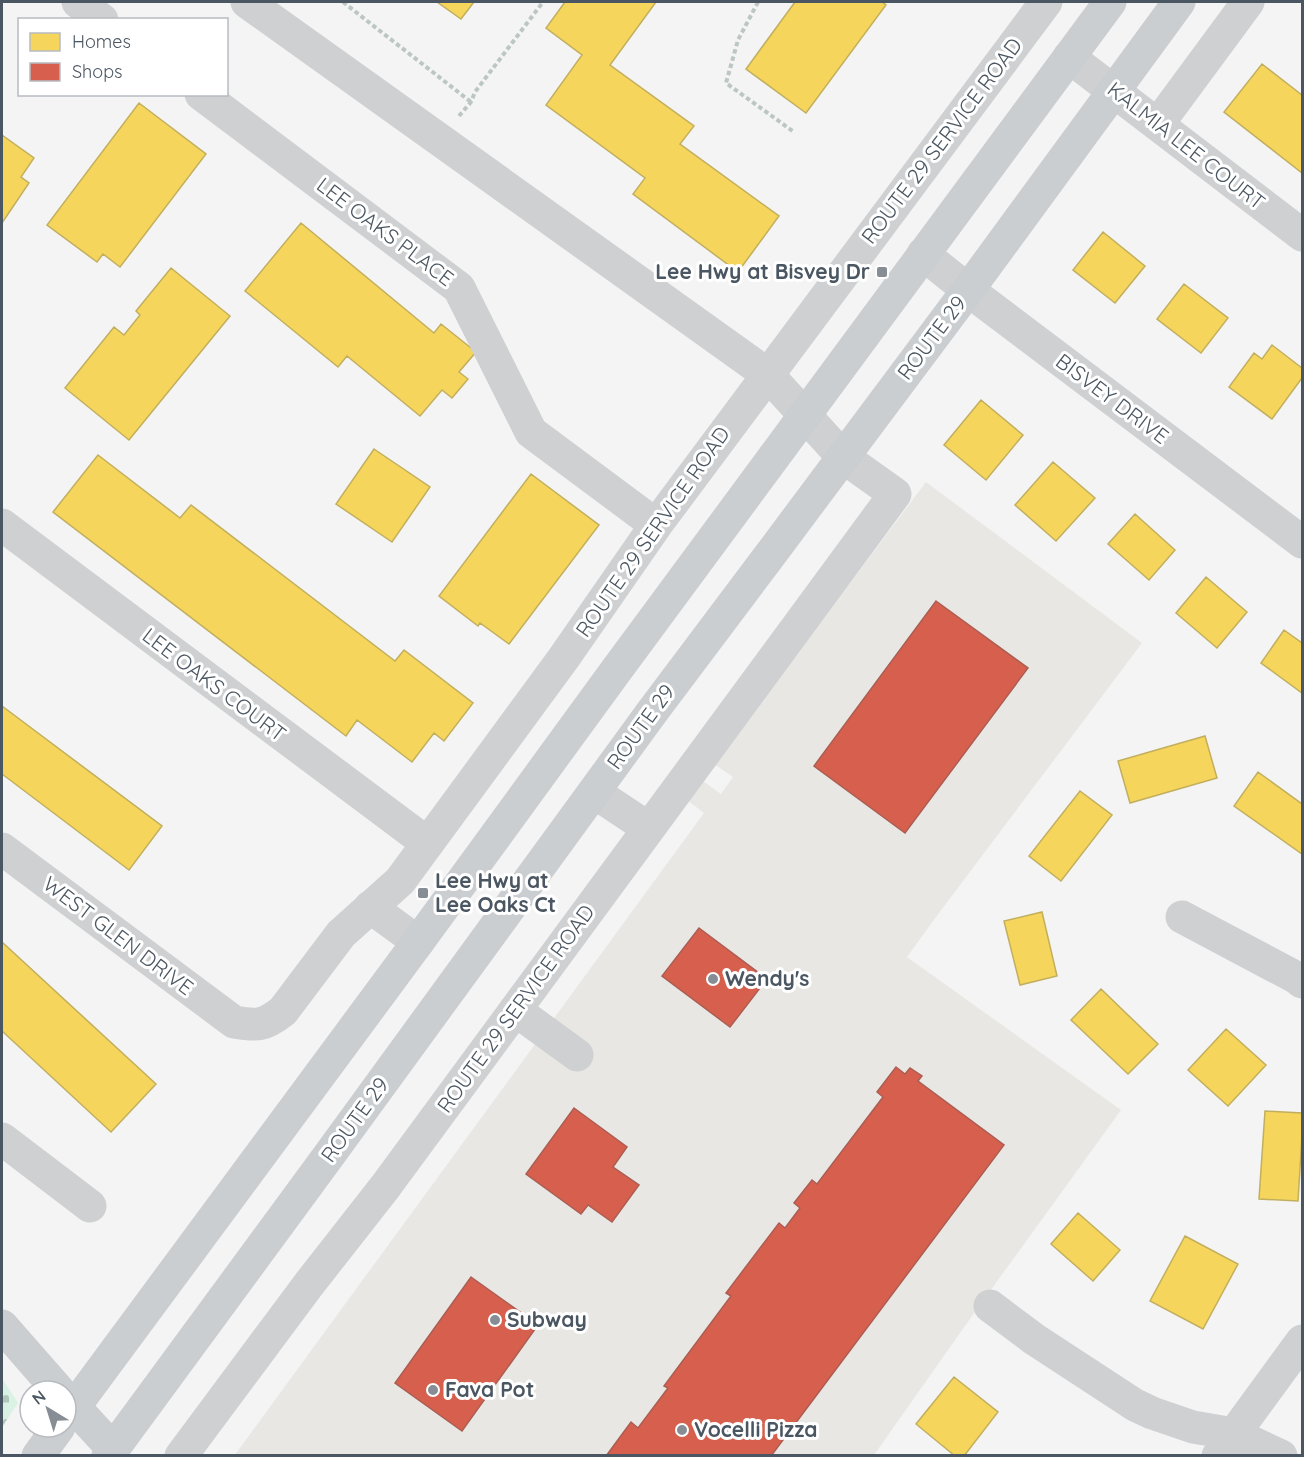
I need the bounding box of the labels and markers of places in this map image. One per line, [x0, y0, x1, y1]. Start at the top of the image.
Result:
place label: Lee Hwy at Bisvey Dr [655, 258, 870, 284]
marker: Lee Hwy at Bisvey Dr [875, 265, 889, 279]
place label: Lee Hwy at Lee Oaks Ct [435, 867, 556, 917]
marker: Lee Hwy at Lee Oaks Ct [416, 886, 430, 900]
place label: Wendy's [725, 965, 809, 991]
marker: Wendy's [706, 972, 720, 986]
place label: Subway [507, 1306, 587, 1332]
marker: Subway [488, 1313, 502, 1327]
place label: Fava Pot [445, 1376, 534, 1402]
marker: Fava Pot [426, 1383, 440, 1397]
place label: Vocelli Pizza [694, 1416, 817, 1442]
marker: Vocelli Pizza [675, 1423, 689, 1437]

